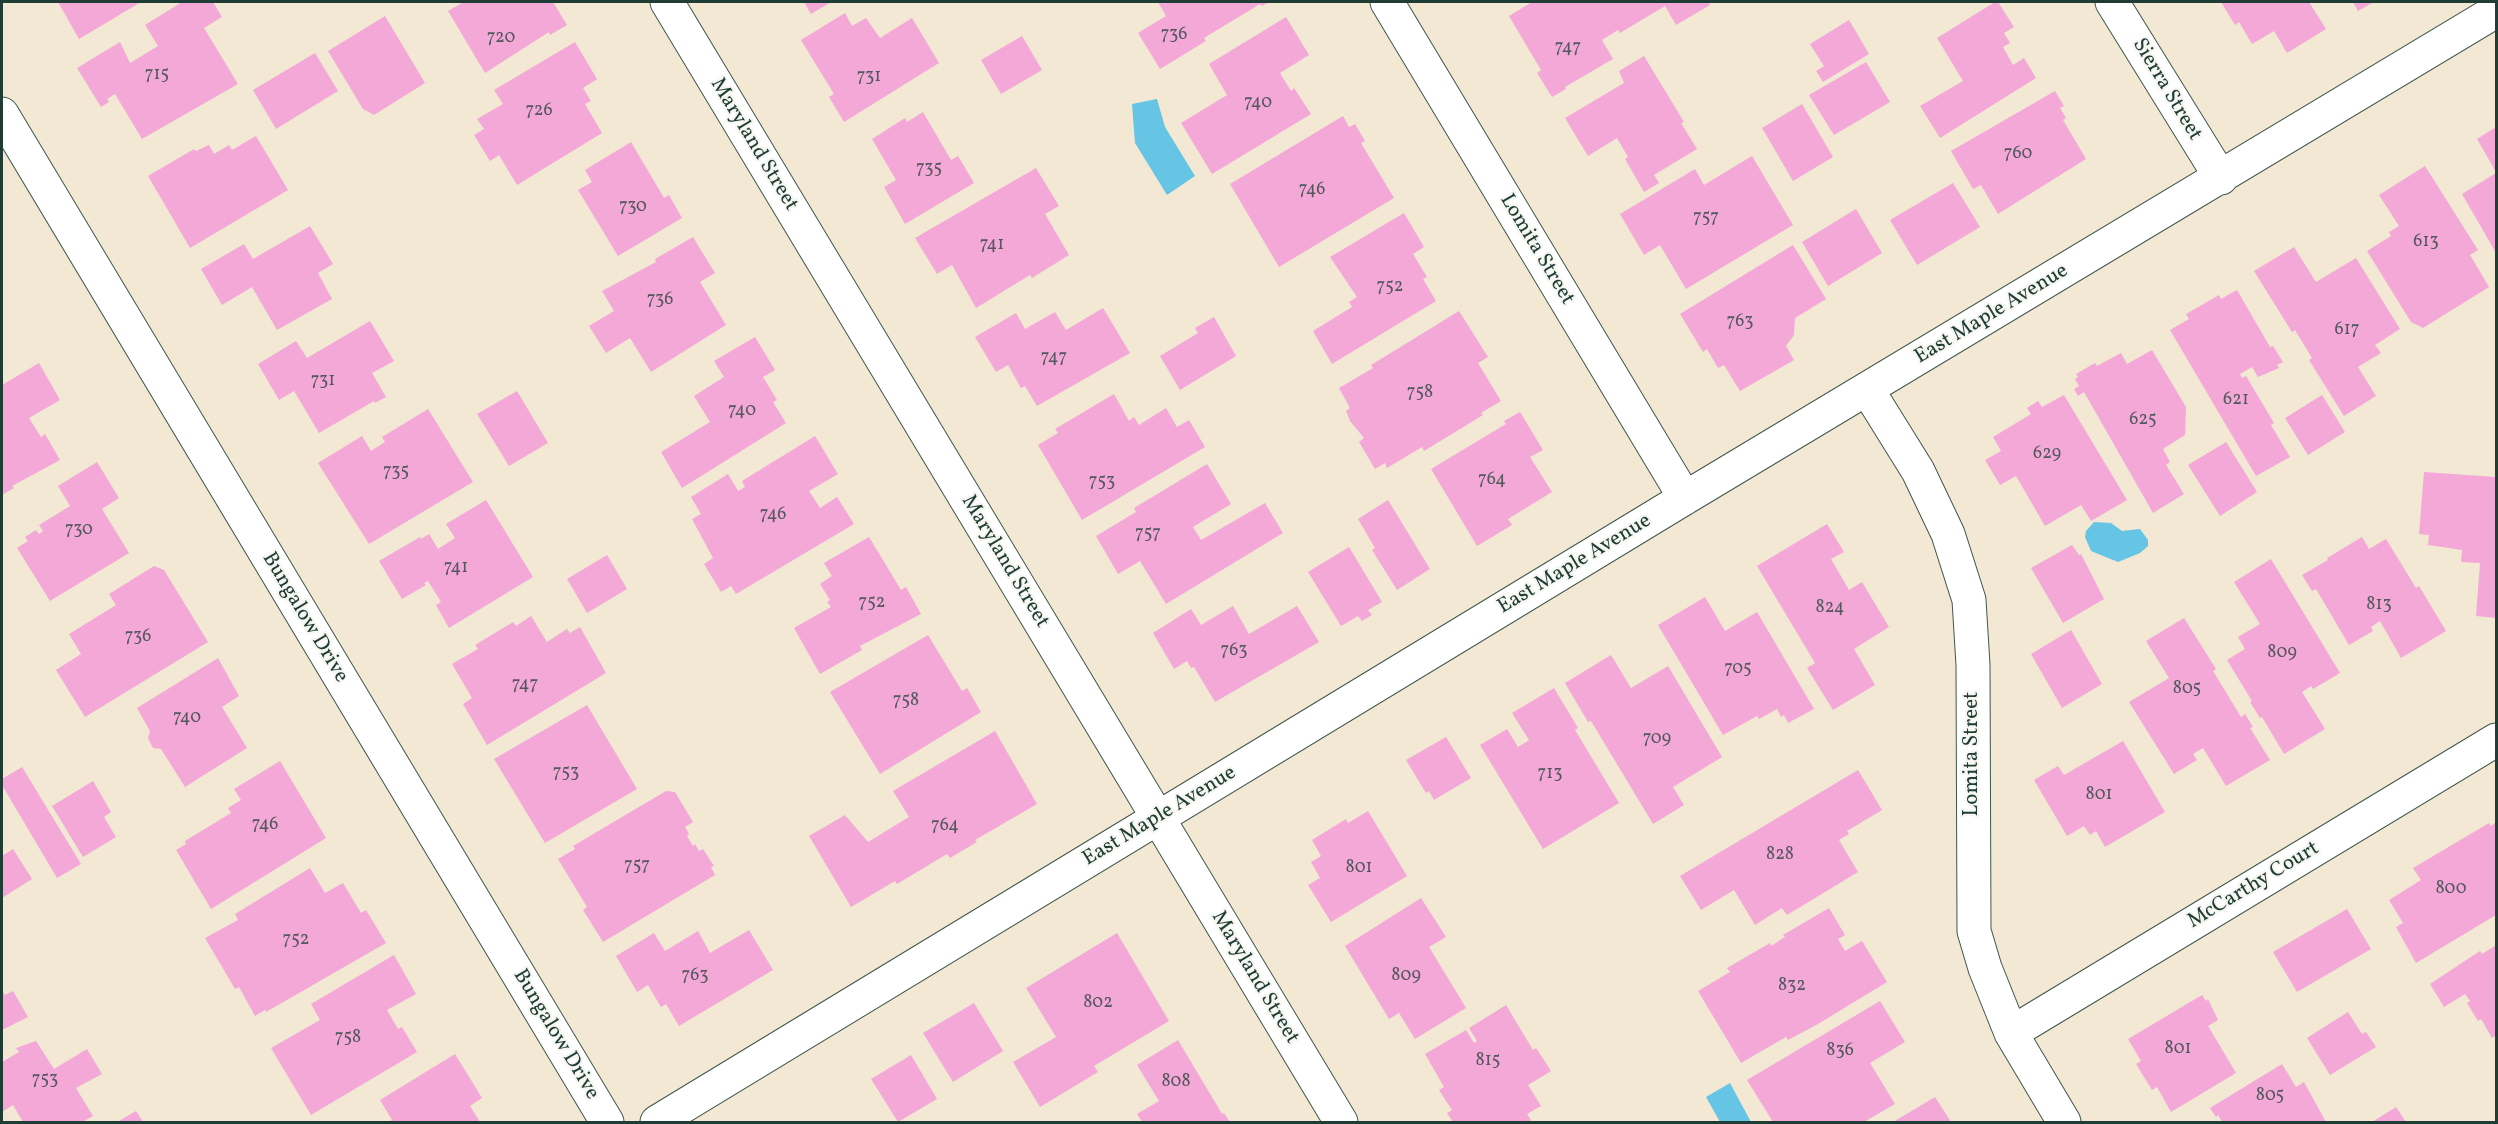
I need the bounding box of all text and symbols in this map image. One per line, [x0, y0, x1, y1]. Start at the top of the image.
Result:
house number: 736 [1161, 25, 1187, 47]
house number: 720 [487, 28, 515, 50]
street label: Sierra Street [2126, 34, 2206, 146]
house number: 747 [1555, 38, 1581, 60]
house number: 715 [145, 65, 169, 87]
house number: 731 [857, 67, 881, 89]
street label: Maryland Street [703, 74, 803, 216]
house number: 740 [1244, 93, 1272, 115]
house number: 726 [525, 101, 553, 123]
house number: 760 [2004, 144, 2032, 166]
house number: 735 [916, 159, 942, 181]
house number: 746 [1299, 180, 1325, 202]
street label: Lomita Street [1493, 190, 1579, 310]
house number: 730 [619, 197, 647, 219]
house number: 757 [1693, 208, 1719, 230]
house number: 613 [2413, 232, 2439, 254]
house number: 741 [980, 235, 1004, 257]
street label: East Maple Avenue [1911, 259, 2073, 371]
house number: 752 [1376, 277, 1404, 299]
house number: 736 [647, 290, 673, 312]
house number: 763 [1727, 312, 1753, 334]
house number: 617 [2335, 320, 2359, 342]
house number: 747 [1041, 348, 1067, 370]
house number: 731 [311, 371, 335, 393]
house number: 758 [1407, 383, 1433, 405]
house number: 621 [2223, 390, 2249, 412]
house number: 740 [728, 401, 756, 423]
house number: 625 [2129, 410, 2157, 432]
house number: 629 [2033, 444, 2061, 466]
house number: 735 [383, 462, 409, 484]
house number: 764 [1478, 470, 1506, 492]
house number: 753 [1089, 472, 1115, 494]
street label: Maryland Street [954, 491, 1054, 633]
house number: 746 [760, 505, 786, 527]
street label: East Maple Avenue [1494, 509, 1656, 621]
house number: 730 [65, 520, 93, 542]
house number: 757 [1135, 524, 1161, 546]
street label: Bungalow Drive [255, 548, 353, 688]
house number: 741 [444, 558, 468, 580]
house number: 752 [858, 593, 886, 615]
house number: 813 [2366, 595, 2392, 617]
house number: 824 [1815, 598, 1845, 620]
house number: 736 [125, 627, 151, 649]
house number: 763 [1221, 641, 1247, 663]
house number: 809 [2267, 643, 2297, 665]
house number: 705 [1724, 659, 1752, 681]
house number: 747 [512, 675, 538, 697]
house number: 805 [2173, 679, 2201, 701]
house number: 758 [893, 691, 919, 713]
street label: Lomita Street [1960, 692, 1986, 816]
house number: 740 [173, 708, 201, 730]
house number: 709 [1643, 729, 1671, 751]
street label: East Maple Avenue [1079, 761, 1241, 873]
house number: 753 [553, 763, 579, 785]
house number: 713 [1538, 764, 1562, 786]
house number: 801 [2086, 785, 2112, 807]
house number: 746 [252, 815, 278, 837]
house number: 764 [931, 816, 959, 838]
street label: McCarthy Court [2184, 837, 2324, 935]
house number: 828 [1766, 845, 1794, 867]
house number: 757 [624, 856, 650, 878]
house number: 801 [1346, 858, 1372, 880]
house number: 800 [2435, 879, 2467, 901]
street label: Maryland Street [1204, 907, 1304, 1049]
house number: 752 [282, 930, 310, 952]
street label: Bungalow Drive [506, 965, 604, 1105]
house number: 763 [682, 966, 708, 988]
house number: 809 [1391, 966, 1421, 988]
house number: 832 [1778, 976, 1806, 998]
house number: 802 [1083, 993, 1113, 1015]
house number: 758 [335, 1028, 361, 1050]
house number: 801 [2165, 1039, 2191, 1061]
house number: 836 [1826, 1041, 1854, 1063]
house number: 815 [1476, 1051, 1500, 1073]
house number: 753 [32, 1070, 58, 1092]
house number: 808 [1161, 1072, 1191, 1094]
house number: 805 [2256, 1086, 2284, 1108]

